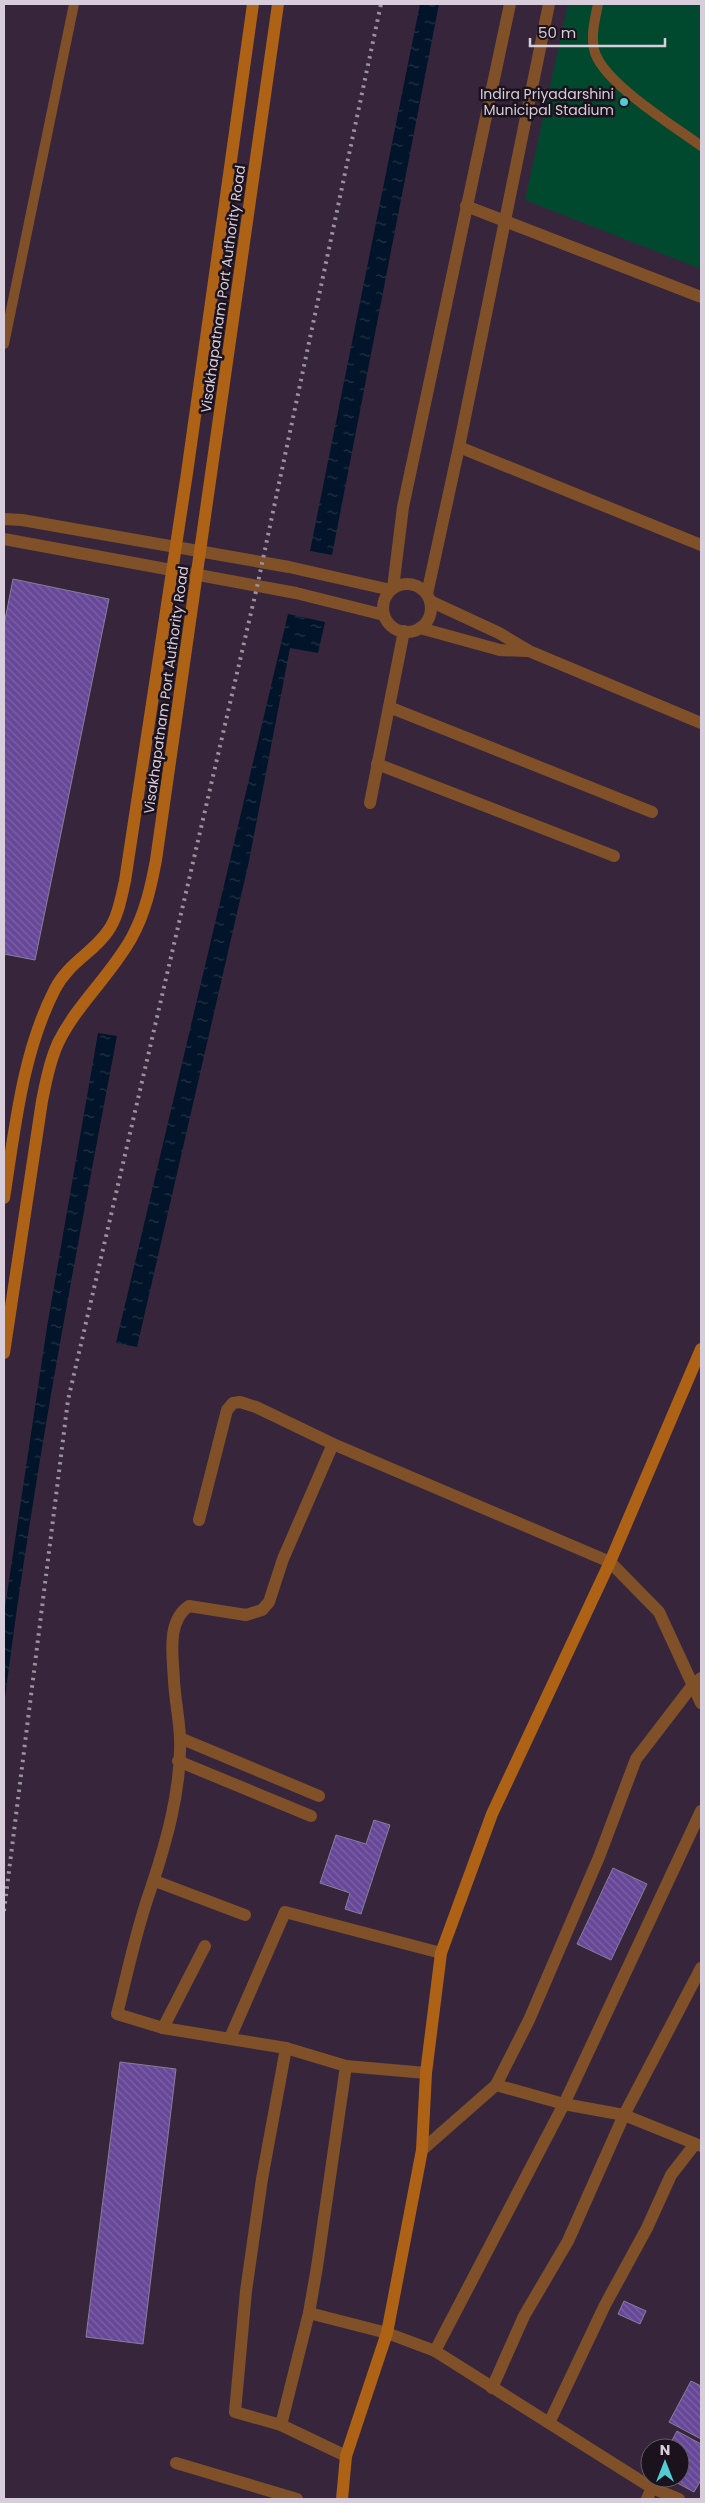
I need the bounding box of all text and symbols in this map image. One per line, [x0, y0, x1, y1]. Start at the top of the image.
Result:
scale bar [530, 15, 665, 47]
text: 50 m [538, 22, 576, 43]
place label: Indira Priyadarshini Municipal Stadium [480, 84, 614, 120]
marker: Indira Priyadarshini Municipal Stadium [618, 96, 630, 108]
street label: Visakhapatnam Port Authority Road [196, 164, 250, 414]
street label: Visakhapatnam Port Authority Road [139, 565, 193, 815]
north arrow [640, 2438, 690, 2488]
text: N [660, 2440, 670, 2460]

